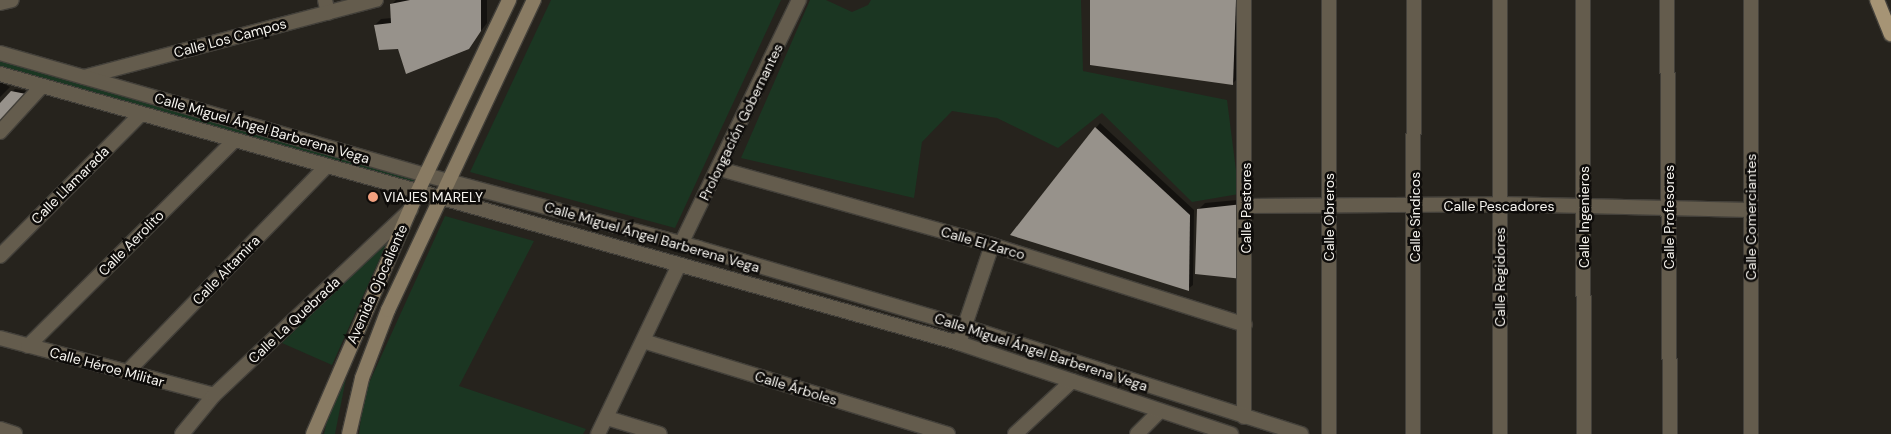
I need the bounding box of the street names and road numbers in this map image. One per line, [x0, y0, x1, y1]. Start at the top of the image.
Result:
street label: Calle Los Campos [172, 15, 288, 61]
street label: Prolongación Gobernantes [696, 41, 786, 203]
street label: Calle Miguel Ángel Barberena Vega [153, 89, 371, 167]
street label: Calle Llamarada [28, 143, 112, 227]
street label: Calle Comerciantes [1743, 154, 1759, 280]
street label: Calle Pastores [1238, 162, 1254, 254]
street label: Calle Profesores [1661, 165, 1677, 269]
street label: Calle Ingenieros [1576, 166, 1592, 268]
street label: Calle Síndicos [1407, 172, 1423, 262]
street label: Calle Obreros [1321, 173, 1337, 261]
street label: Calle Miguel Ángel Barberena Vega [543, 198, 761, 276]
street label: Calle Pescadores [1444, 198, 1554, 214]
street label: Calle Aerolito [95, 207, 167, 279]
street label: Avenida Ojocaliente [343, 222, 411, 346]
street label: Calle El Zarco [939, 223, 1027, 263]
street label: Calle Regidores [1492, 227, 1508, 327]
street label: Calle Altamira [189, 232, 263, 308]
street label: Calle La Quebrada [245, 273, 343, 367]
street label: Calle Miguel Ángel Barberena Vega [932, 310, 1150, 394]
street label: Calle Héroe Militar [48, 344, 166, 390]
street label: Calle Árboles [753, 368, 839, 408]

